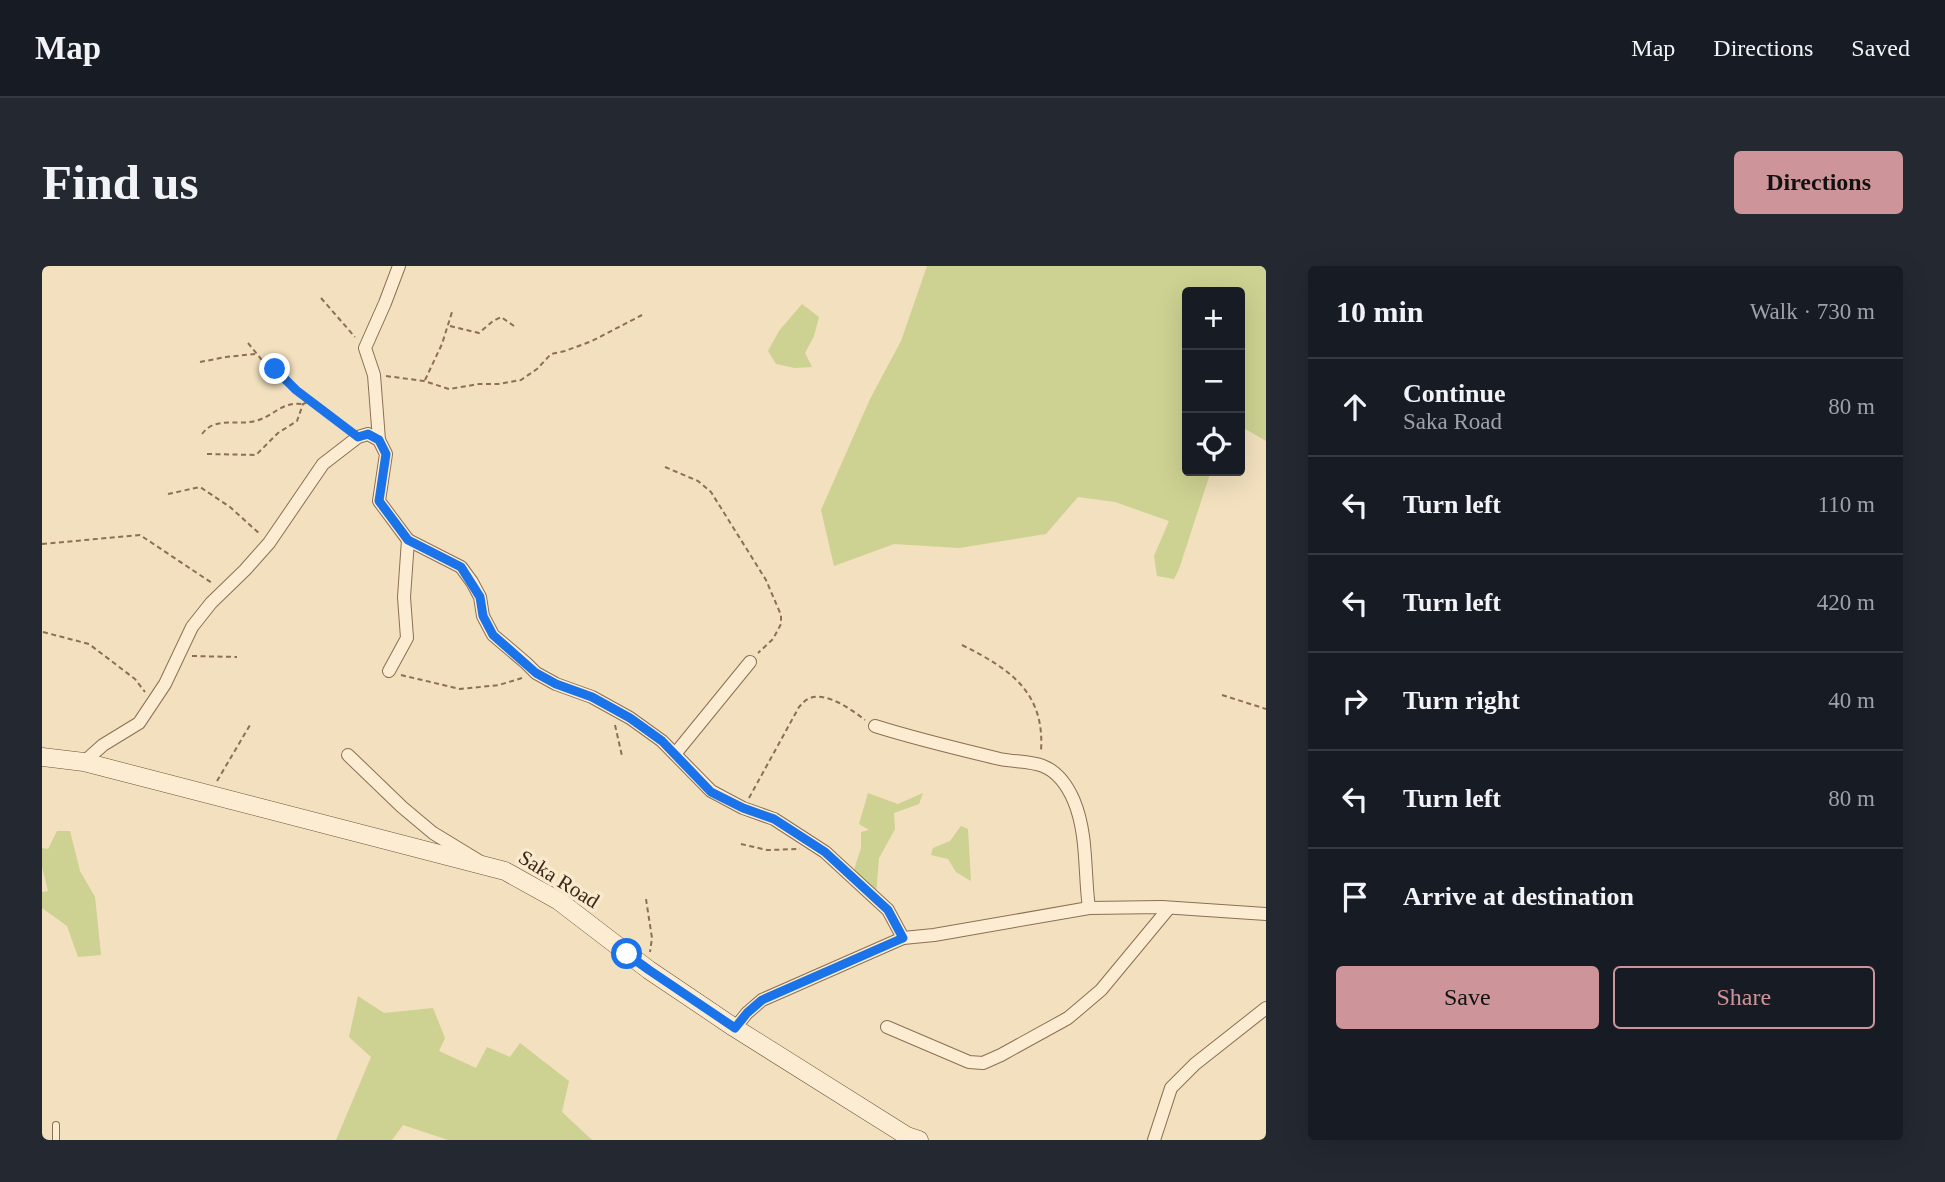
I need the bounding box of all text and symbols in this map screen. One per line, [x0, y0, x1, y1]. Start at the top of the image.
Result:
text: Map [35, 30, 101, 66]
text: Map [1631, 35, 1675, 61]
text: Directions [1713, 35, 1813, 61]
text: Saved [1851, 35, 1910, 61]
button: Directions [1734, 151, 1903, 214]
text: Find us [42, 155, 199, 210]
map controls [1182, 287, 1245, 476]
button: + [1182, 287, 1245, 350]
text: 10 min [1336, 295, 1424, 328]
text: Walk · 730 m [1750, 299, 1875, 324]
button: − [1182, 350, 1245, 413]
route end [259, 353, 290, 384]
text: Continue [1403, 379, 1506, 408]
icon: ahead [1336, 388, 1374, 426]
text: 80 m [1828, 394, 1875, 419]
text: Saka Road [1403, 409, 1502, 434]
button: locate [1182, 413, 1245, 476]
icon: left [1336, 486, 1374, 524]
text: Turn left [1403, 490, 1501, 519]
text: 110 m [1818, 492, 1875, 517]
icon: left [1336, 584, 1374, 622]
text: Turn left [1403, 588, 1501, 617]
text: 420 m [1817, 590, 1875, 615]
icon: right [1336, 682, 1374, 720]
text: Turn right [1403, 686, 1520, 715]
text: 40 m [1828, 688, 1875, 713]
icon: left [1336, 780, 1374, 818]
text: Turn left [1403, 784, 1501, 813]
text: 80 m [1828, 786, 1875, 811]
street label: Saka Road [514, 845, 604, 913]
icon: arrive [1336, 878, 1374, 916]
text: Arrive at destination [1403, 882, 1634, 911]
route start [611, 938, 642, 969]
button: Save [1336, 966, 1599, 1029]
button: Share [1613, 966, 1875, 1029]

